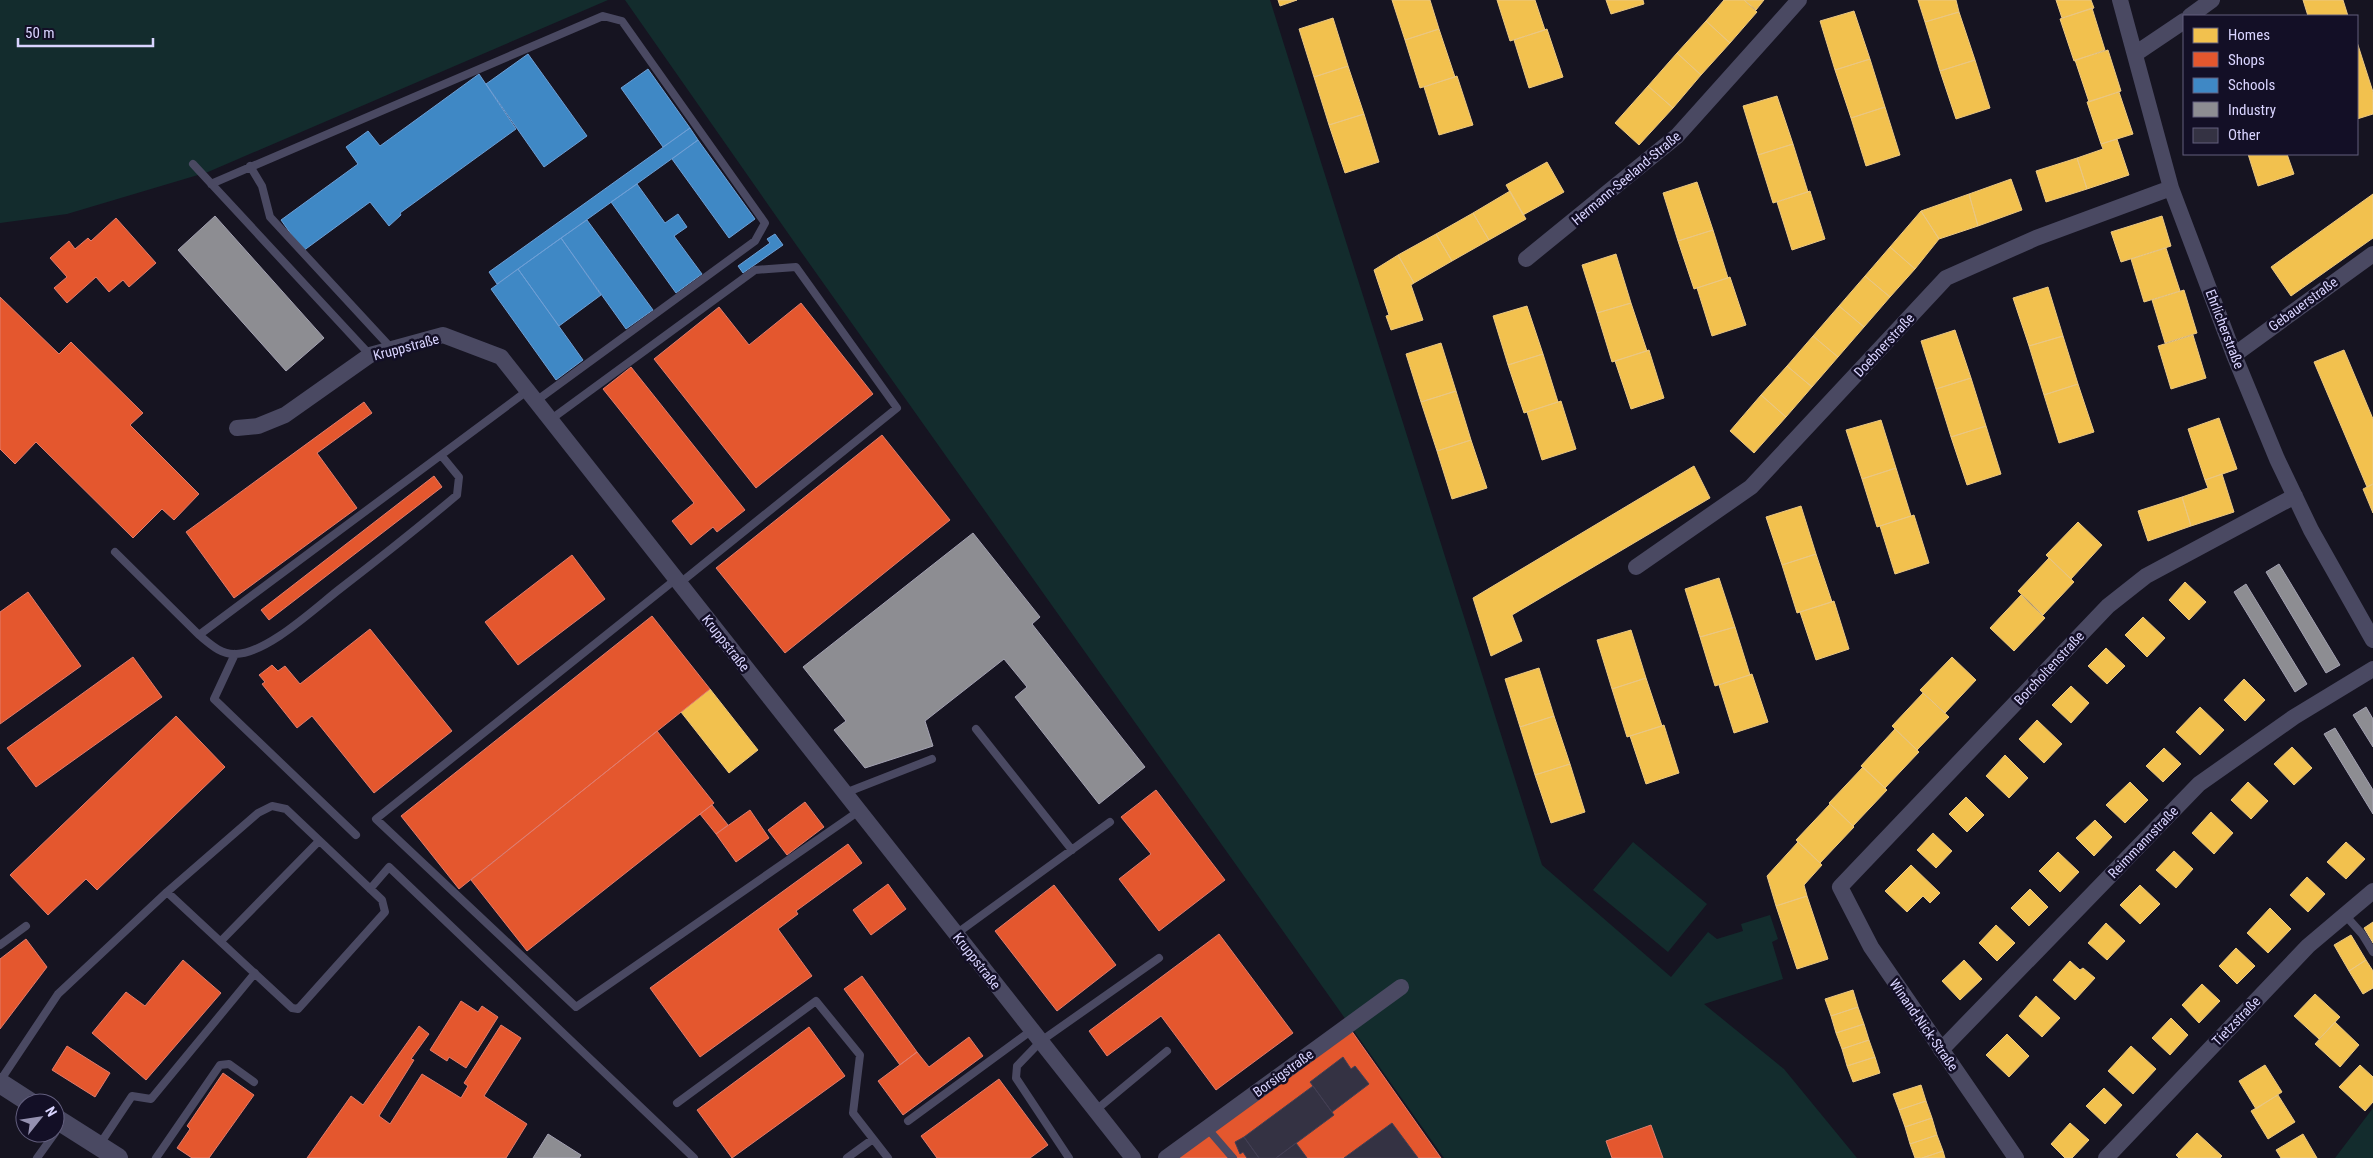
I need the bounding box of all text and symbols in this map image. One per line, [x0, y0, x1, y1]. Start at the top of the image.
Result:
scale bar [18, 15, 152, 47]
legend [2183, 15, 2358, 155]
text: 50 m [25, 24, 55, 42]
text: Homes [2228, 26, 2270, 44]
text: Shops [2228, 51, 2265, 69]
text: Schools [2228, 76, 2275, 94]
text: Industry [2228, 101, 2276, 119]
text: Other [2228, 126, 2261, 144]
street label: Hermann-Seeland-Straße [1568, 127, 1684, 228]
street label: Gebauerstraße [2265, 273, 2341, 334]
street label: Ehrlicherstraße [2203, 287, 2248, 371]
street label: Doebnerstraße [1850, 310, 1918, 380]
street label: Kruppstraße [371, 330, 441, 363]
street label: Kruppstraße [699, 611, 753, 675]
street label: Borcholtenstraße [2011, 628, 2087, 708]
street label: Reimmannstraße [2105, 802, 2182, 881]
street label: Kruppstraße [950, 929, 1004, 993]
street label: Winand-Nick-Straße [1886, 976, 1962, 1074]
street label: Tietzstraße [2209, 993, 2264, 1049]
street label: Borsigstraße [1250, 1046, 1317, 1100]
north arrow [15, 1093, 65, 1143]
text: N [42, 1104, 60, 1119]

